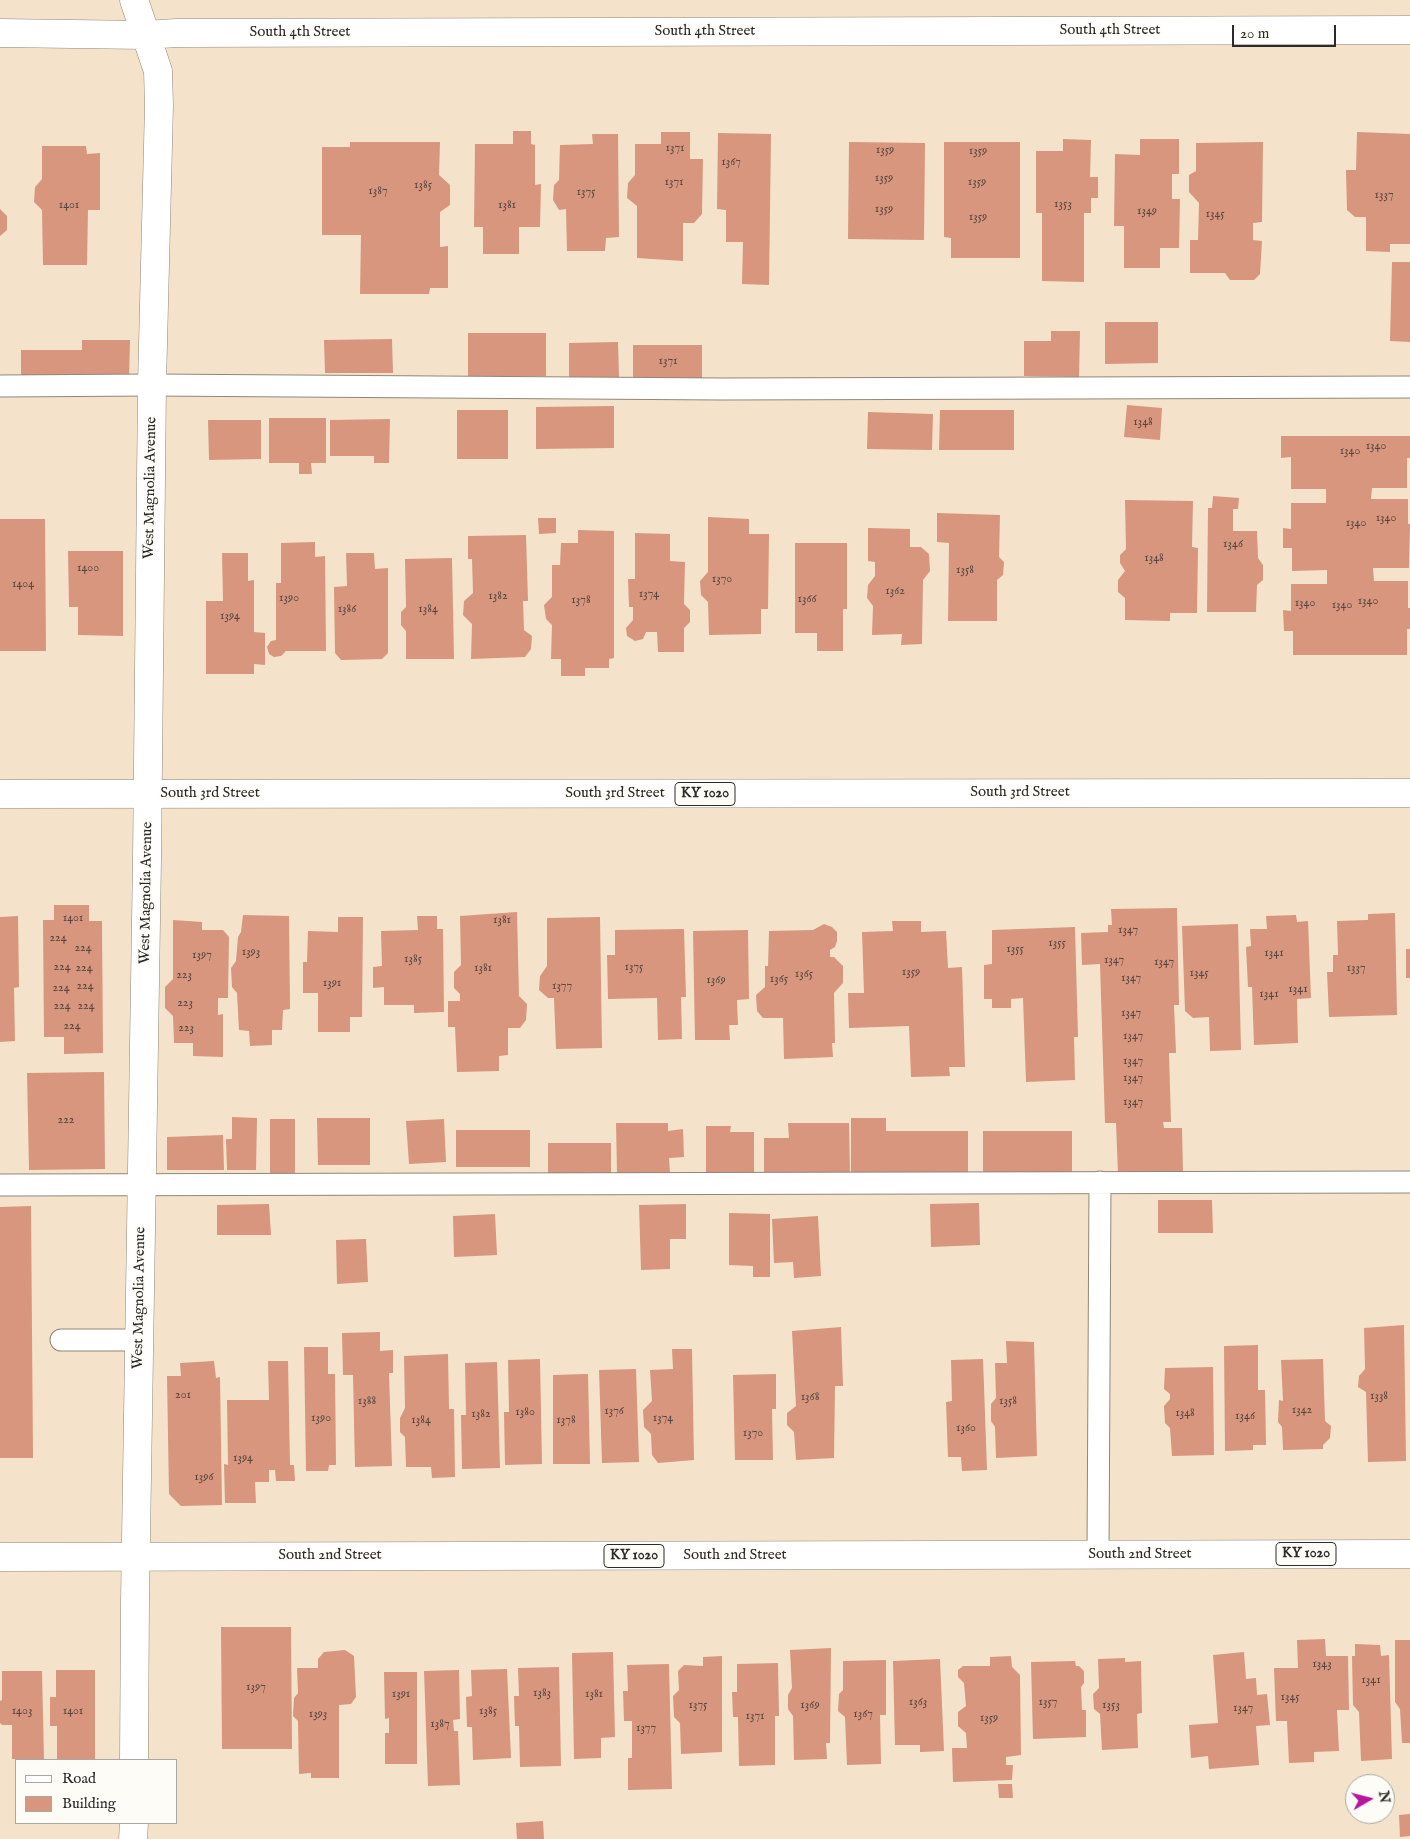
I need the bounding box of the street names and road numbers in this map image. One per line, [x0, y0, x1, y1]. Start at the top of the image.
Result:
street label: South 4th Street [1060, 22, 1160, 40]
street label: South 4th Street [655, 23, 755, 41]
street label: South 4th Street [250, 24, 350, 42]
street label: West Magnolia Avenue [141, 417, 161, 559]
road number: KY 1020 [675, 782, 735, 806]
street label: South 3rd Street [970, 784, 1070, 802]
street label: South 3rd Street [160, 785, 260, 803]
street label: South 3rd Street [565, 785, 665, 803]
street label: West Magnolia Avenue [137, 822, 157, 964]
street label: West Magnolia Avenue [130, 1227, 150, 1369]
road number: KY 1020 [1276, 1542, 1336, 1566]
road number: KY 1020 [604, 1544, 664, 1568]
street label: South 2nd Street [1088, 1546, 1192, 1564]
street label: South 2nd Street [278, 1547, 382, 1565]
street label: South 2nd Street [683, 1547, 787, 1565]

